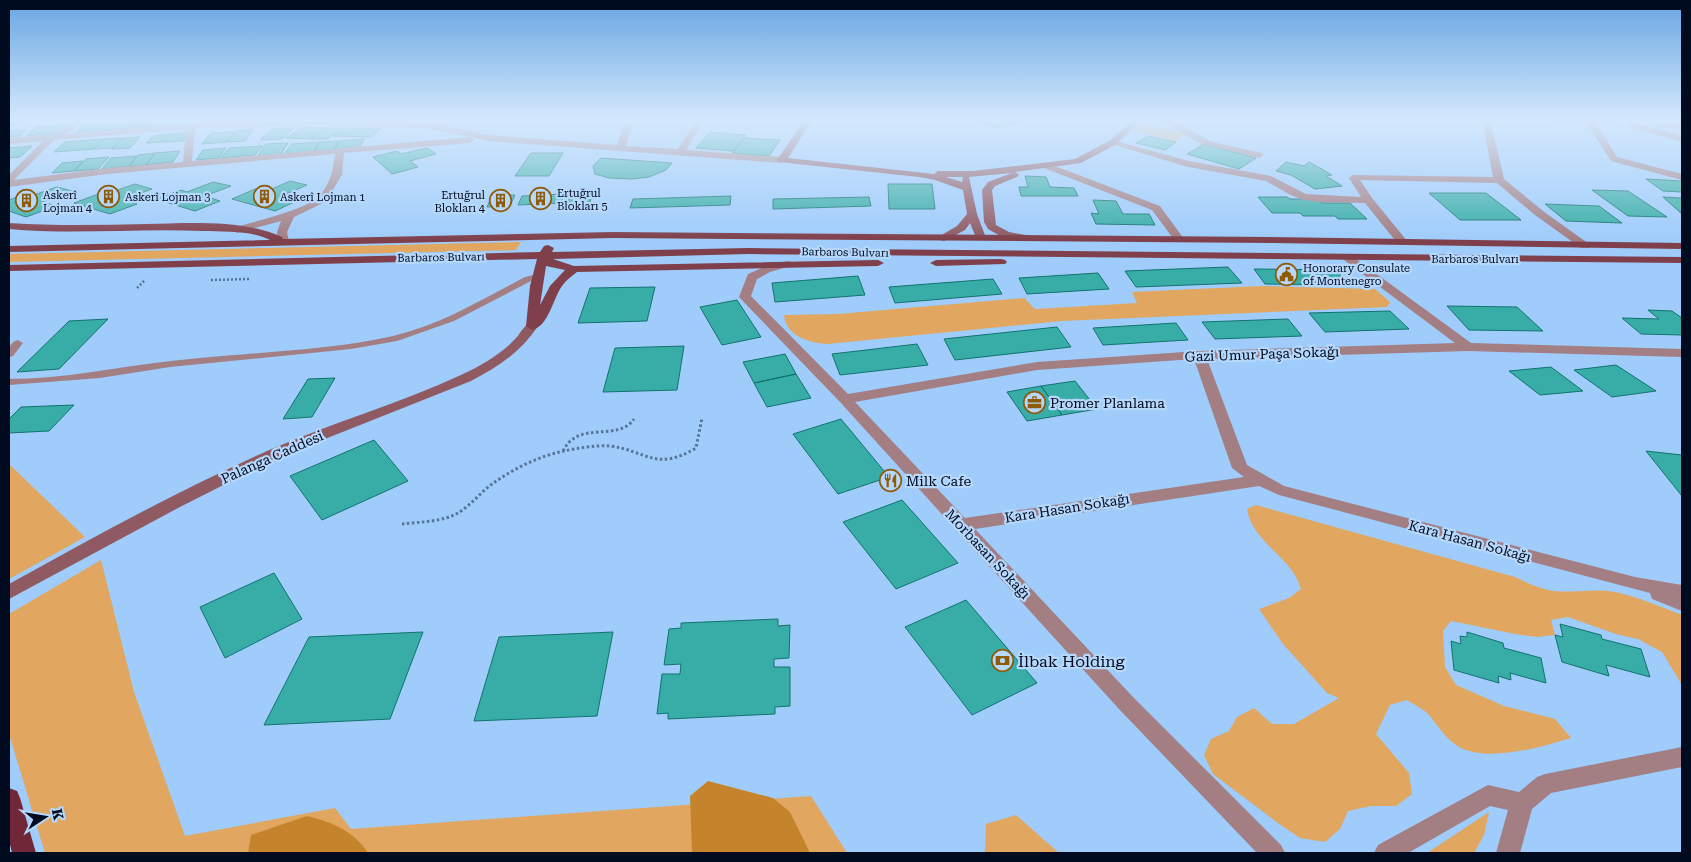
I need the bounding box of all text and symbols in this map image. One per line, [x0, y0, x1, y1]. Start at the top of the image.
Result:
building icon: Askerî Lojman 3 [97, 185, 121, 209]
building icon: Askerî Lojman 1 [252, 185, 276, 209]
building icon: Ertuğrul Blokları 5 [529, 187, 553, 211]
place label: Ertuğrul Blokları 5 [557, 187, 608, 213]
building icon: Askerî Lojman 4 [15, 189, 39, 213]
place label: Askerî Lojman 4 [43, 189, 93, 215]
place label: Ertuğrul Blokları 4 [434, 189, 486, 215]
building icon: Ertuğrul Blokları 4 [489, 189, 513, 213]
place label: Askerî Lojman 3 [125, 191, 210, 204]
place label: Askerî Lojman 1 [280, 191, 365, 204]
street label: Barbaros Bulvarı [801, 245, 889, 260]
street label: Barbaros Bulvarı [397, 250, 485, 265]
street label: Barbaros Bulvarı [1431, 253, 1519, 266]
public building icon: Honorary Consulate of Montenegro [1275, 262, 1299, 286]
place label: Honorary Consulate of Montenegro [1303, 262, 1410, 288]
street label: Gazi Umur Paşa Sokağı [1184, 343, 1340, 365]
office icon: Promer Planlama [1022, 391, 1046, 415]
place label: Promer Planlama [1050, 395, 1165, 411]
street label: Palanga Caddesi [218, 427, 326, 487]
restaurant icon: Milk Cafe [878, 469, 902, 493]
place label: Milk Cafe [906, 473, 972, 489]
street label: Kara Hasan Sokağı [1003, 490, 1131, 526]
street label: Morbasan Sokağı [942, 506, 1034, 603]
street label: Kara Hasan Sokağı [1407, 517, 1533, 565]
bank icon: İlbak Holding [990, 649, 1014, 673]
place label: İlbak Holding [1018, 652, 1126, 671]
north arrow [20, 792, 70, 842]
text: K [49, 807, 67, 821]

